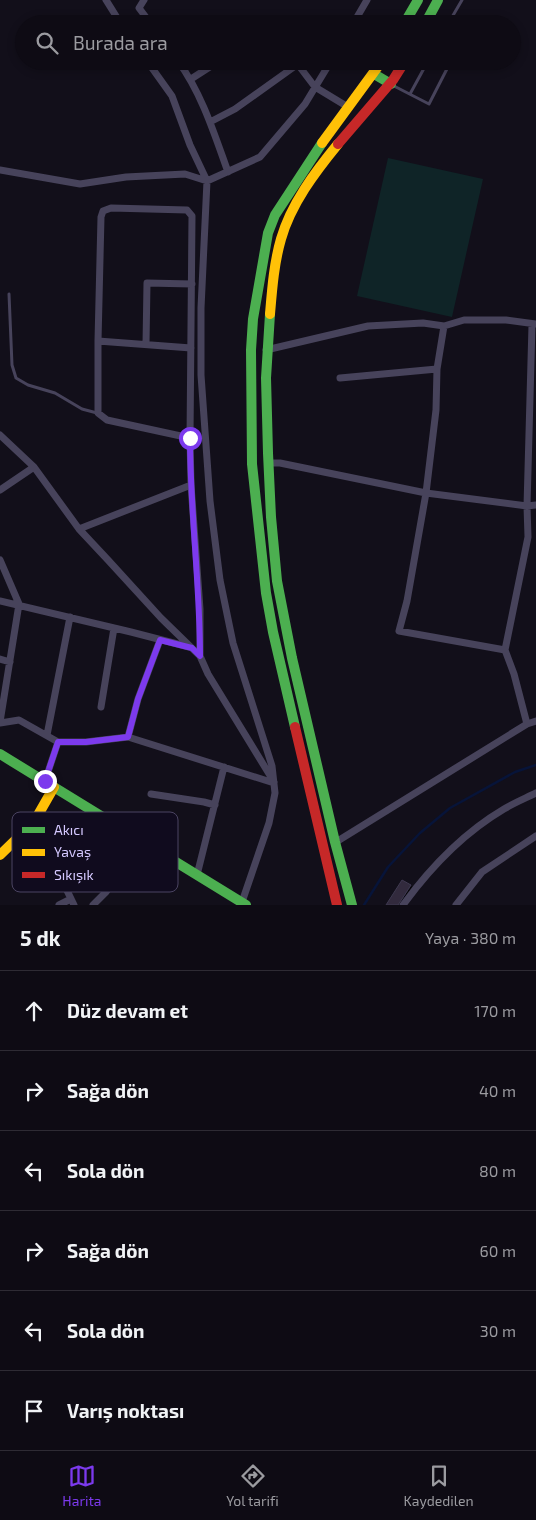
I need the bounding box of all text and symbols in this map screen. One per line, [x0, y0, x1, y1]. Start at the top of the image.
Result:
search box [15, 15, 521, 70]
icon: search [33, 29, 61, 57]
text: Burada ara [73, 31, 168, 54]
route start [179, 427, 202, 450]
route end [34, 770, 57, 793]
legend [12, 812, 178, 892]
text: Akıcı [54, 821, 84, 838]
text: Yavaş [54, 843, 91, 861]
text: Sıkışık [54, 866, 94, 884]
text: 5 dk [20, 925, 60, 950]
text: Yaya · 380 m [425, 928, 516, 947]
icon: ahead [20, 997, 48, 1025]
text: Düz devam et [67, 999, 188, 1022]
text: 170 m [474, 1001, 516, 1020]
icon: right [20, 1077, 48, 1105]
text: Sağa dön [67, 1079, 149, 1102]
text: 40 m [479, 1081, 516, 1100]
icon: left [20, 1157, 48, 1185]
text: Sola dön [67, 1159, 144, 1182]
text: 80 m [479, 1161, 516, 1180]
icon: right [20, 1237, 48, 1265]
text: Sağa dön [67, 1239, 149, 1262]
text: 60 m [480, 1241, 516, 1260]
icon: left [20, 1317, 48, 1345]
text: Sola dön [67, 1319, 144, 1342]
text: 30 m [480, 1321, 516, 1340]
icon: arrive [20, 1397, 48, 1425]
text: Varış noktası [67, 1399, 184, 1422]
tab: Harita [62, 1462, 102, 1509]
tab: Yol tarifi [226, 1462, 279, 1509]
tab: Kaydedilen [404, 1462, 474, 1509]

